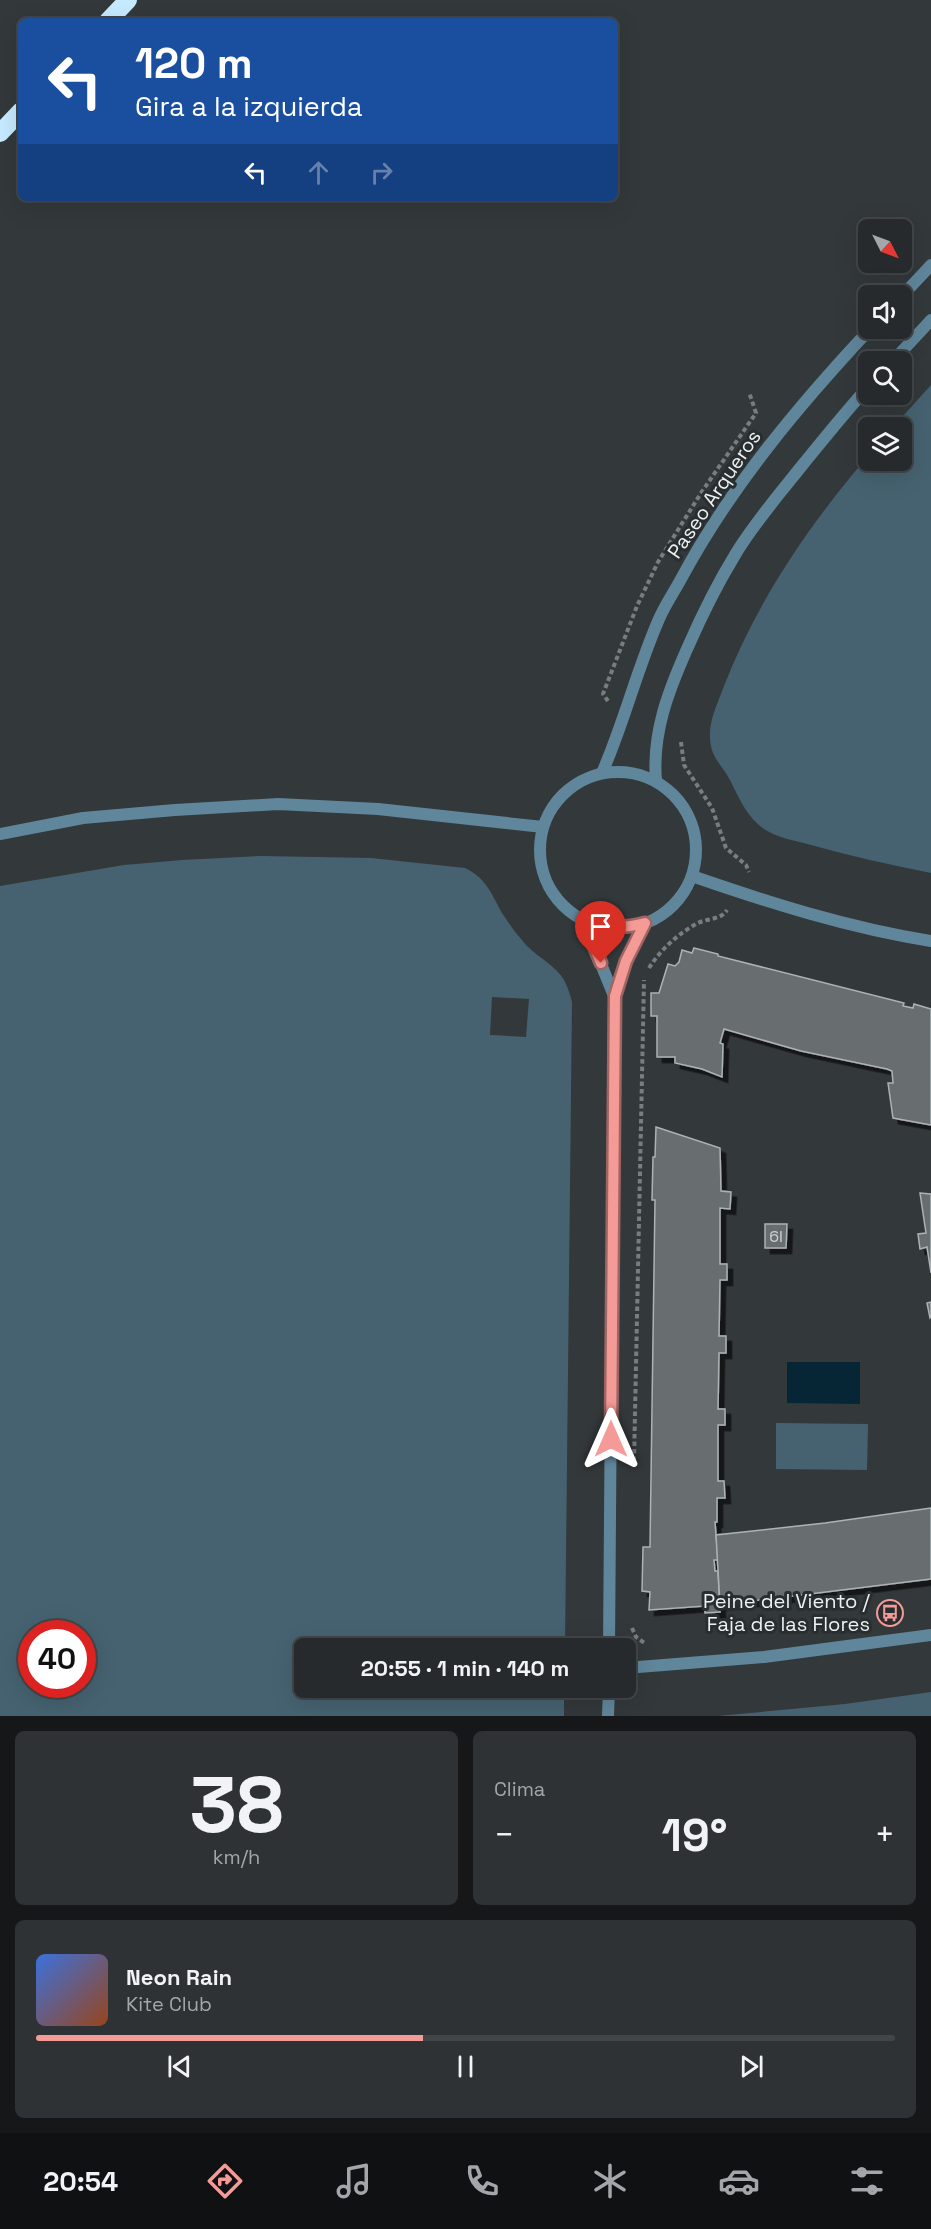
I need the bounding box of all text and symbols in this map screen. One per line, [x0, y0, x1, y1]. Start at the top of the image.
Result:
text: 120 m [135, 37, 253, 90]
icon: left [36, 42, 114, 120]
text: Gira a la izquierda [135, 89, 362, 124]
icon: left [239, 156, 272, 189]
icon: ahead [302, 156, 335, 189]
icon: right [365, 156, 398, 189]
north arrow [858, 219, 912, 273]
map controls [858, 219, 912, 471]
button: sound [858, 285, 912, 339]
button: search [858, 351, 912, 405]
button: layers [858, 417, 912, 471]
street label: Paseo Arqueros [661, 425, 767, 563]
pin [575, 901, 626, 963]
icon: arrive [584, 910, 617, 943]
house number: 6I [769, 1226, 783, 1247]
position arrow [579, 1407, 643, 1471]
place label: Peine del Viento / Faja de las Flores [703, 1588, 871, 1637]
bus stop icon: Peine del Viento / Faja de las Flores [875, 1598, 905, 1628]
speed limit sign: 40 [18, 1620, 96, 1698]
text: 20:55 · 1 min · 140 m [361, 1654, 569, 1682]
text: 38 [189, 1755, 284, 1855]
text: Clima [494, 1776, 545, 1802]
text: 19° [662, 1807, 727, 1864]
text: − [494, 1814, 514, 1856]
text: + [875, 1814, 895, 1856]
text: km/h [213, 1844, 260, 1870]
text: Neon Rain [126, 1963, 232, 1991]
text: Kite Club [126, 1991, 212, 2017]
icon: previous [163, 2050, 196, 2083]
icon: pause [449, 2050, 482, 2083]
icon: next [735, 2050, 768, 2083]
icon: directions [204, 2160, 246, 2202]
icon: music [333, 2160, 375, 2202]
icon: phone [461, 2160, 503, 2202]
icon: climate [589, 2160, 631, 2202]
icon: car [718, 2160, 760, 2202]
icon: filters [846, 2160, 888, 2202]
text: 20:54 [43, 2164, 118, 2199]

